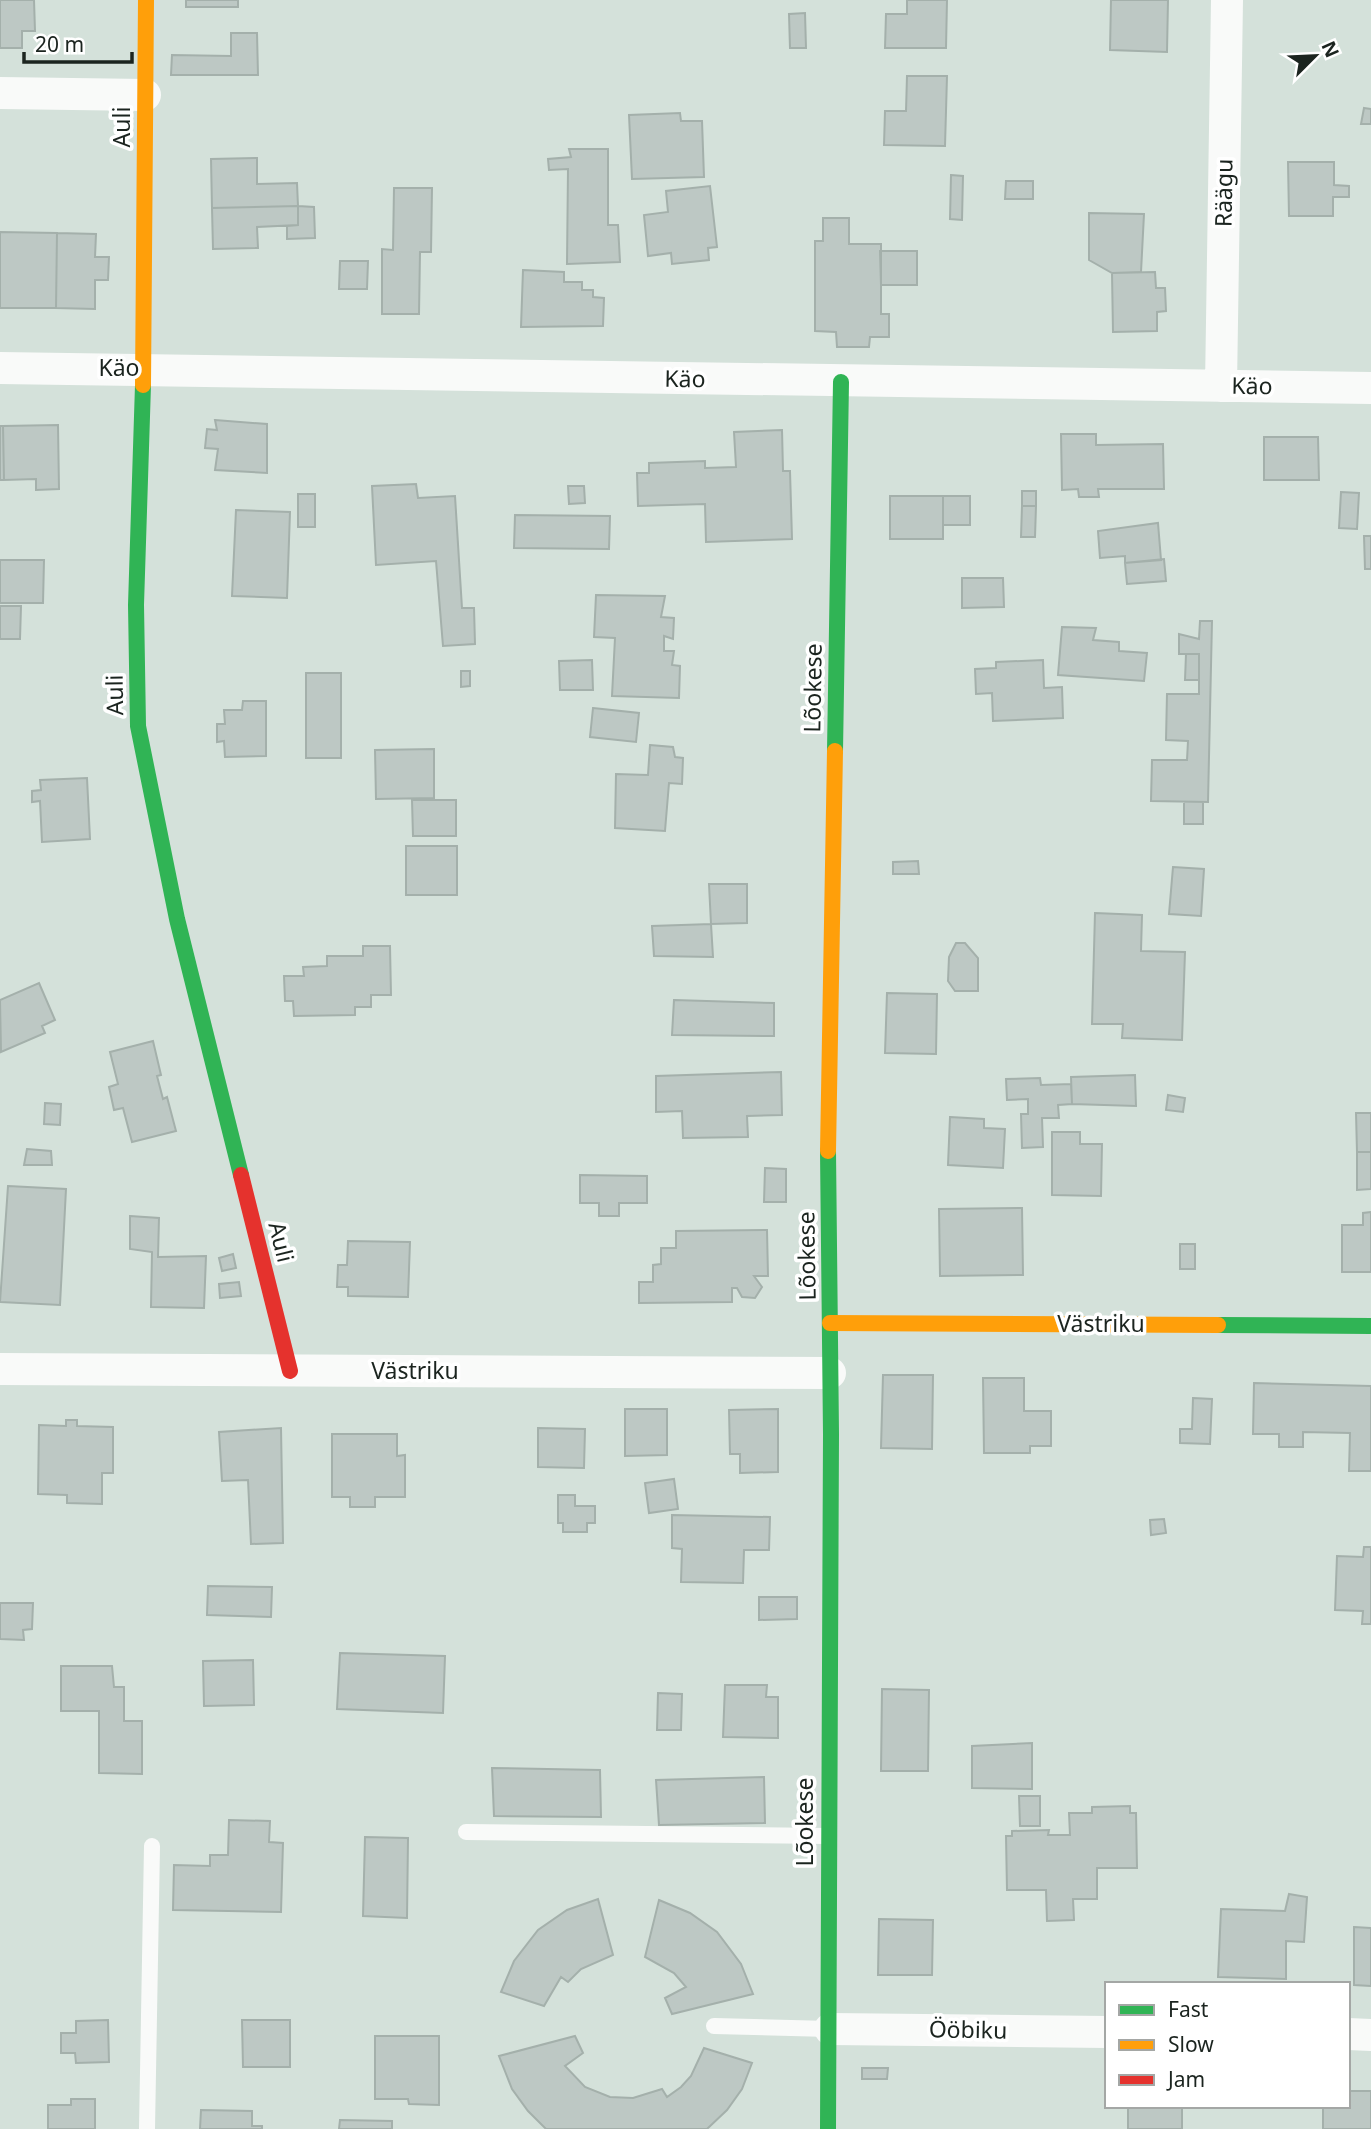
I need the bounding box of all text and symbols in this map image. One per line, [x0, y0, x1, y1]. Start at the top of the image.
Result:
scale bar [24, 21, 133, 65]
north arrow [1280, 21, 1350, 91]
text: 20 m [35, 30, 84, 58]
text: N [1316, 37, 1346, 61]
street label: Auli [105, 107, 137, 147]
street label: Räägu [1206, 158, 1240, 227]
street label: Käo [98, 351, 140, 383]
street label: Käo [664, 362, 706, 394]
street label: Käo [1231, 369, 1273, 401]
street label: Lõokese [795, 643, 829, 733]
street label: Auli [98, 674, 130, 716]
street label: Lõokese [789, 1211, 823, 1301]
street label: Auli [262, 1218, 302, 1265]
street label: Västriku [1057, 1307, 1145, 1339]
street label: Västriku [371, 1354, 459, 1386]
street label: Lõokese [788, 1777, 820, 1867]
legend [1105, 1982, 1350, 2108]
text: Fast [1168, 1995, 1209, 2023]
street label: Ööbiku [929, 2012, 1008, 2046]
text: Slow [1168, 2030, 1214, 2058]
text: Jam [1166, 2065, 1205, 2093]

